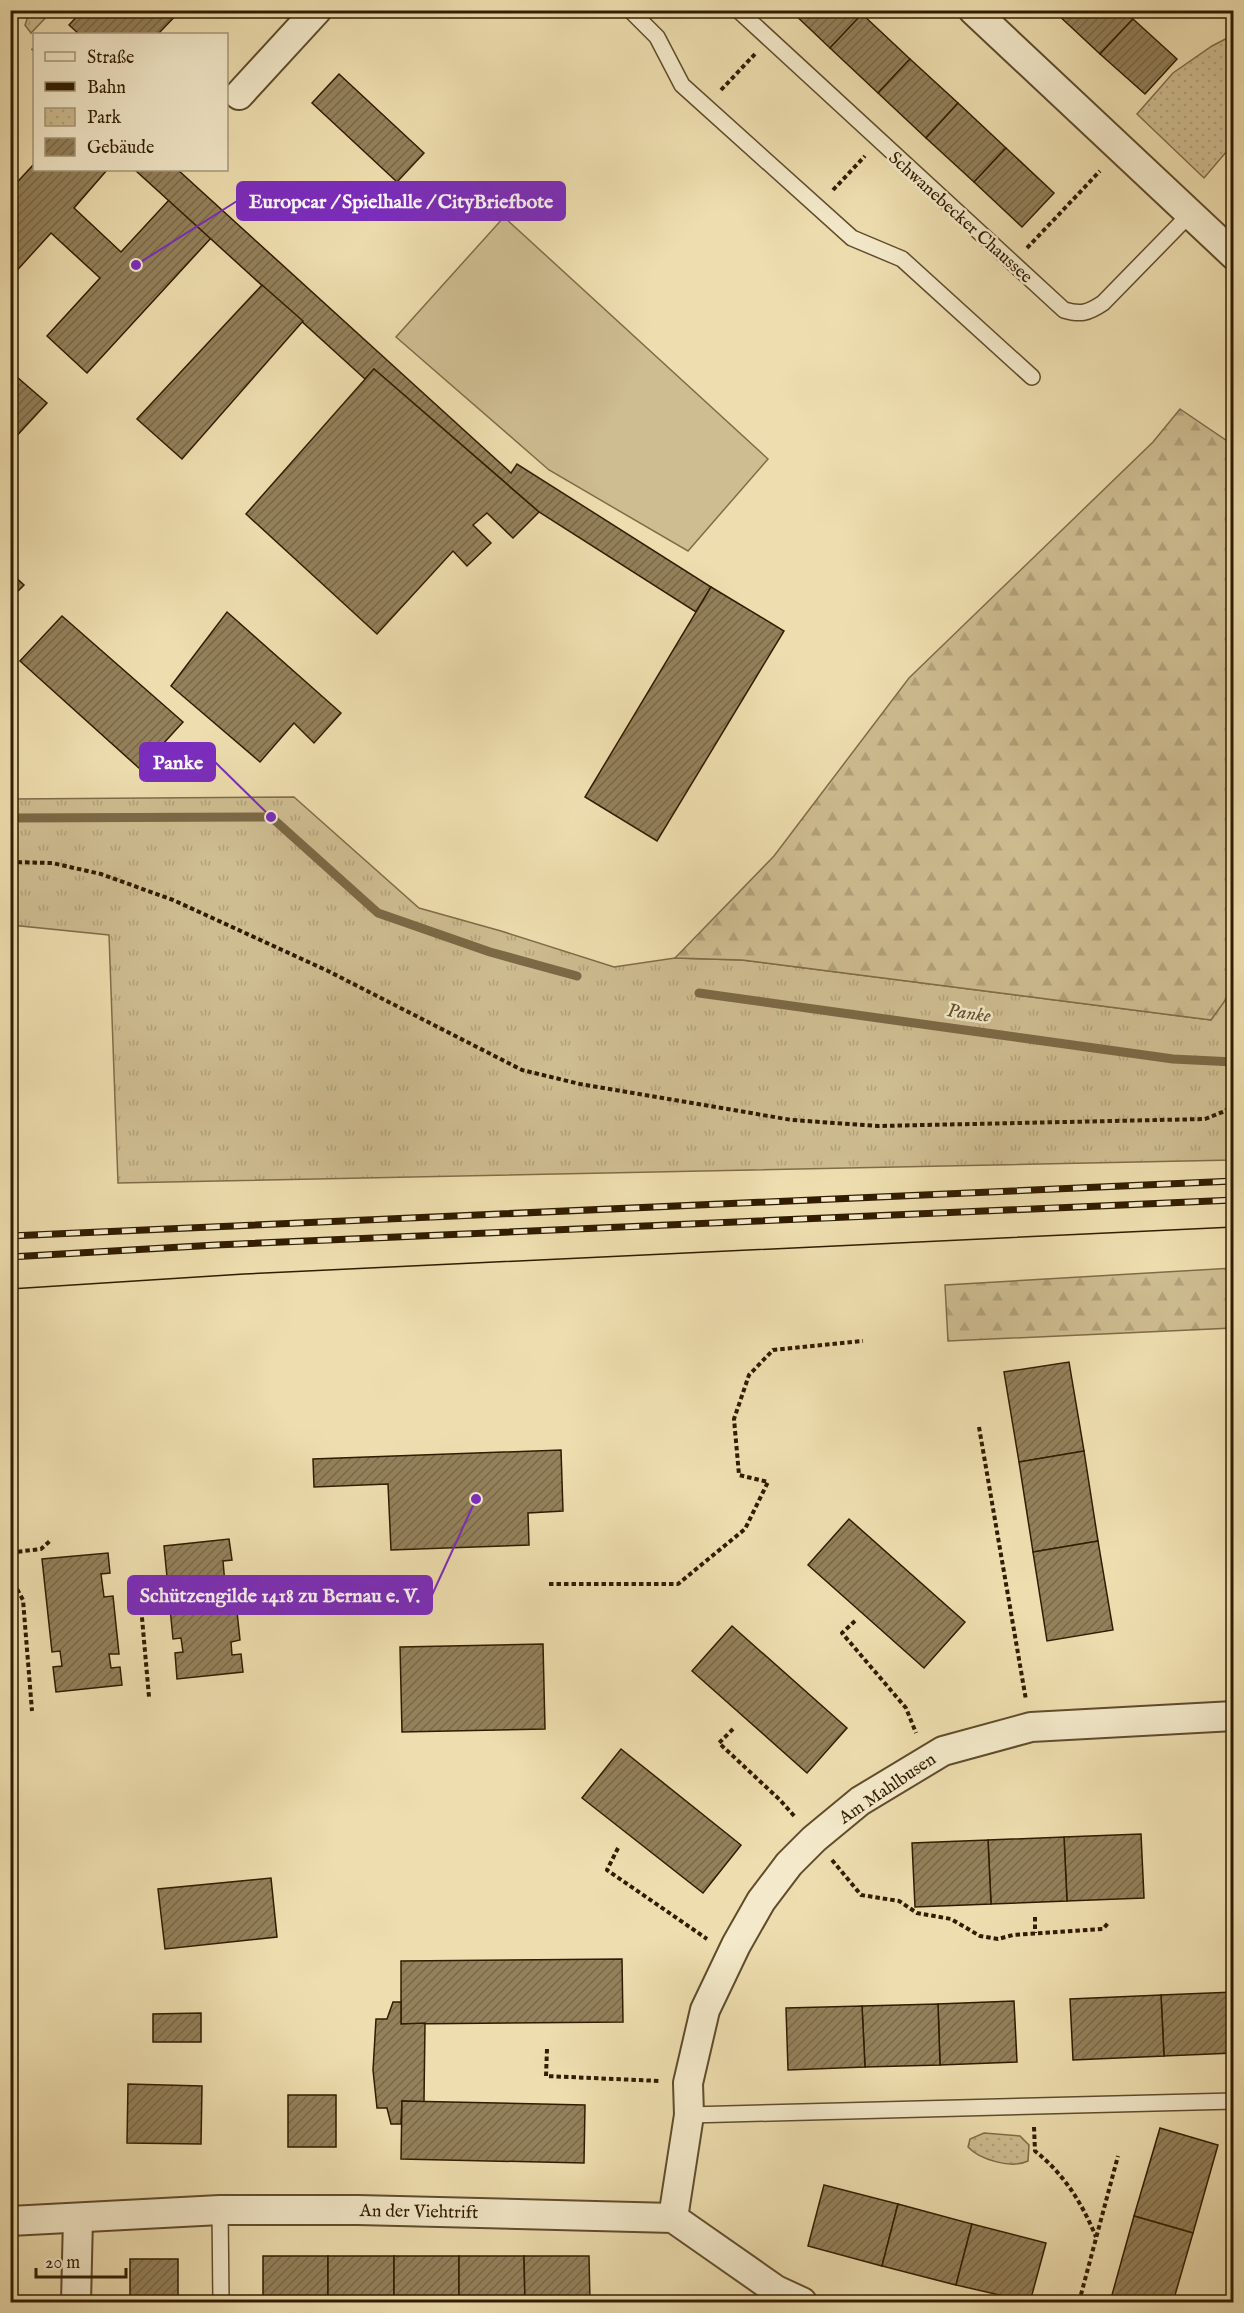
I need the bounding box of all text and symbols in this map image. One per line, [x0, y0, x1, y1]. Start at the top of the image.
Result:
legend [33, 33, 228, 171]
text: Straße [87, 47, 134, 70]
text: Bahn [87, 77, 126, 100]
text: Park [87, 107, 122, 130]
text: Gebäude [87, 137, 154, 160]
street label: Schwanebecker Chaussee [883, 147, 1037, 289]
callout: Europcar / Spielhalle / CityBriefbote [237, 182, 565, 220]
text: Europcar / Spielhalle / CityBriefbote [249, 190, 554, 215]
callout: Panke [140, 743, 215, 781]
text: Panke [153, 751, 204, 776]
water label: Panke [945, 998, 993, 1029]
callout: Schützengilde 1418 zu Bernau e. V. [128, 1576, 432, 1614]
text: Schützengilde 1418 zu Bernau e. V. [140, 1584, 420, 1609]
street label: Am Mahlbusen [834, 1748, 941, 1831]
street label: An der Viehtrift [358, 2200, 479, 2225]
scale bar [36, 2241, 126, 2279]
text: 20 m [45, 2252, 80, 2275]

